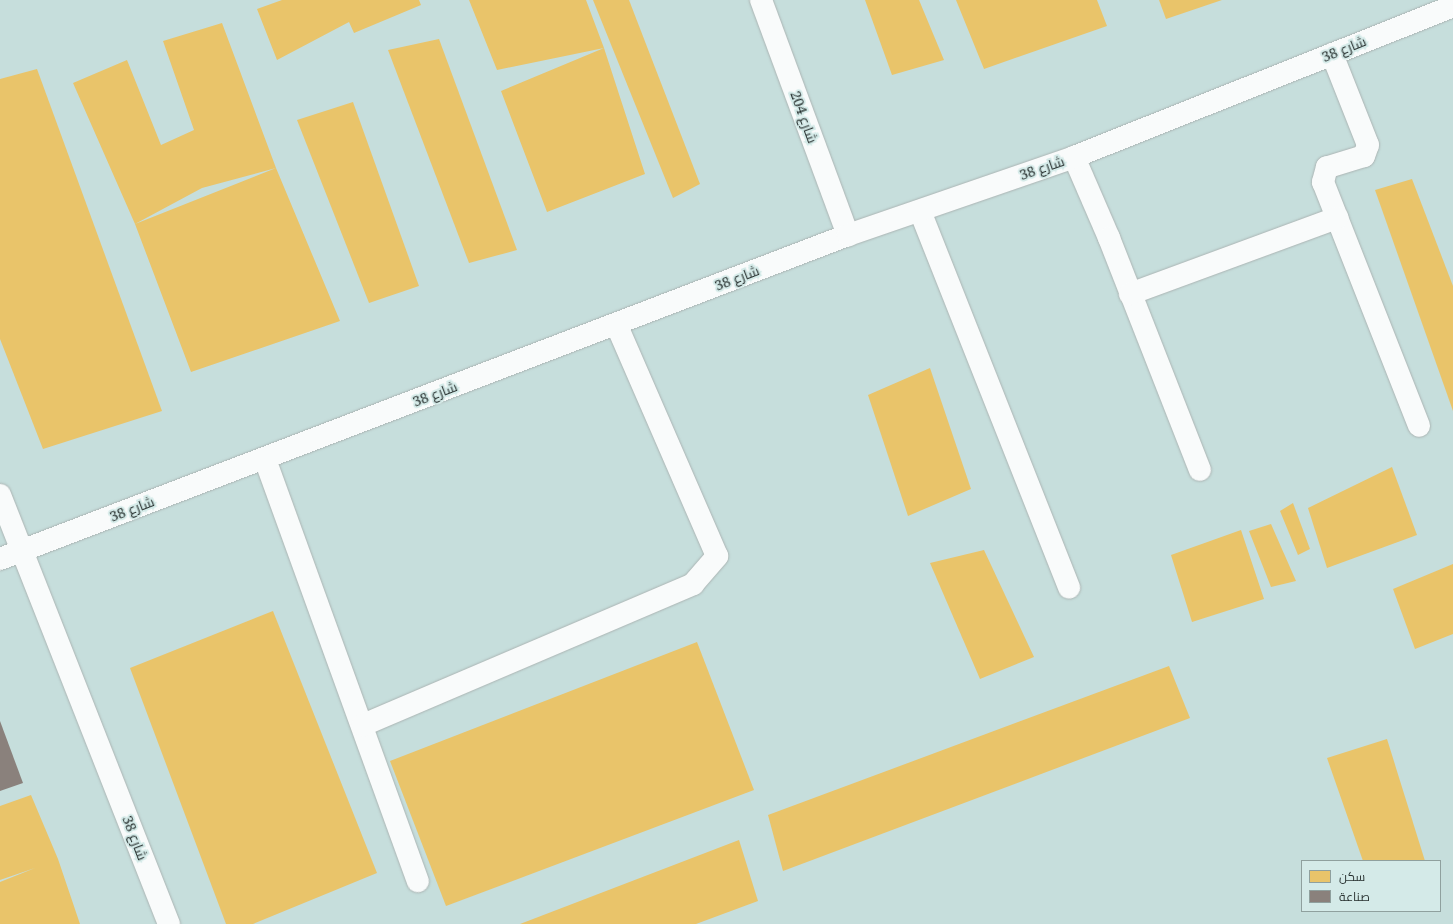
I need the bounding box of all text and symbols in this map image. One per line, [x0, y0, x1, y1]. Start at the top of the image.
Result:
street label: شارع 38 [1319, 33, 1369, 65]
street label: شارع 204 [787, 89, 821, 145]
street label: شارع 38 [1017, 153, 1067, 183]
street label: شارع 38 [712, 262, 762, 294]
street label: شارع 38 [410, 378, 460, 410]
street label: شارع 38 [107, 493, 157, 525]
street label: شارع 38 [119, 813, 151, 863]
legend [1301, 860, 1441, 912]
text: سكن [1339, 868, 1365, 885]
text: صناعة [1339, 888, 1370, 905]

